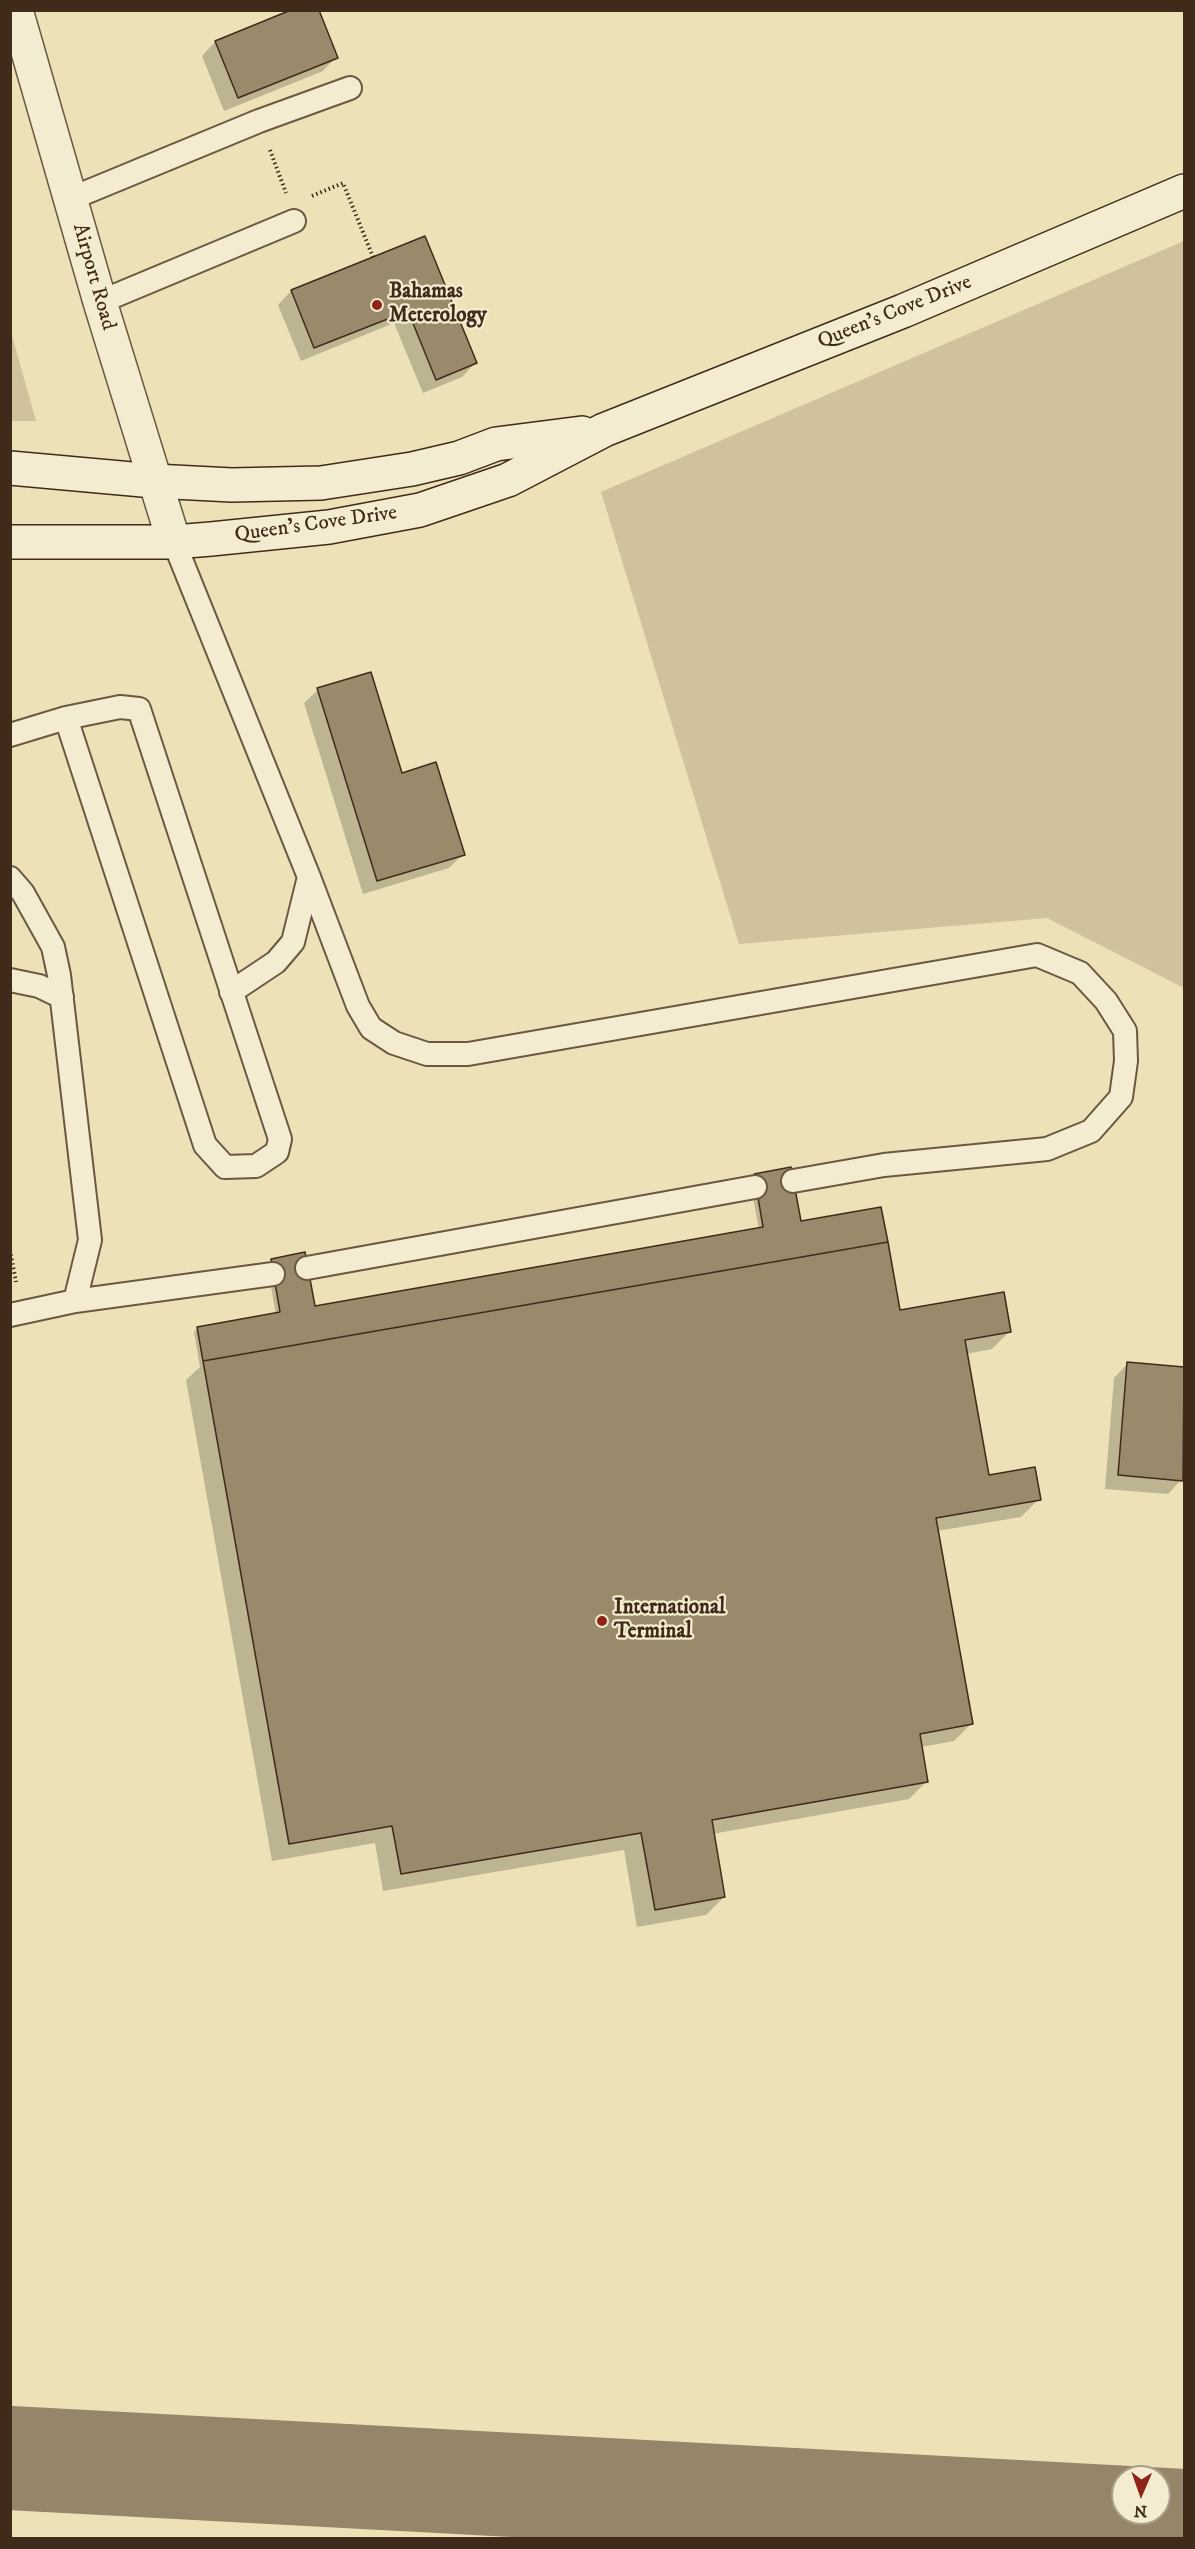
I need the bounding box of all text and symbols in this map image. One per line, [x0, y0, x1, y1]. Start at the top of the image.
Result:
street label: Airport Road [66, 221, 120, 333]
street label: Queen's Cove Drive [814, 271, 976, 355]
place label: Bahamas Meterology [389, 280, 487, 330]
marker: Bahamas Meterology [370, 298, 384, 312]
street label: Queen's Cove Drive [233, 501, 399, 549]
place label: International Terminal [614, 1596, 725, 1646]
marker: International Terminal [595, 1614, 609, 1628]
north arrow [1111, 2465, 1171, 2525]
text: N [1134, 2501, 1147, 2521]

